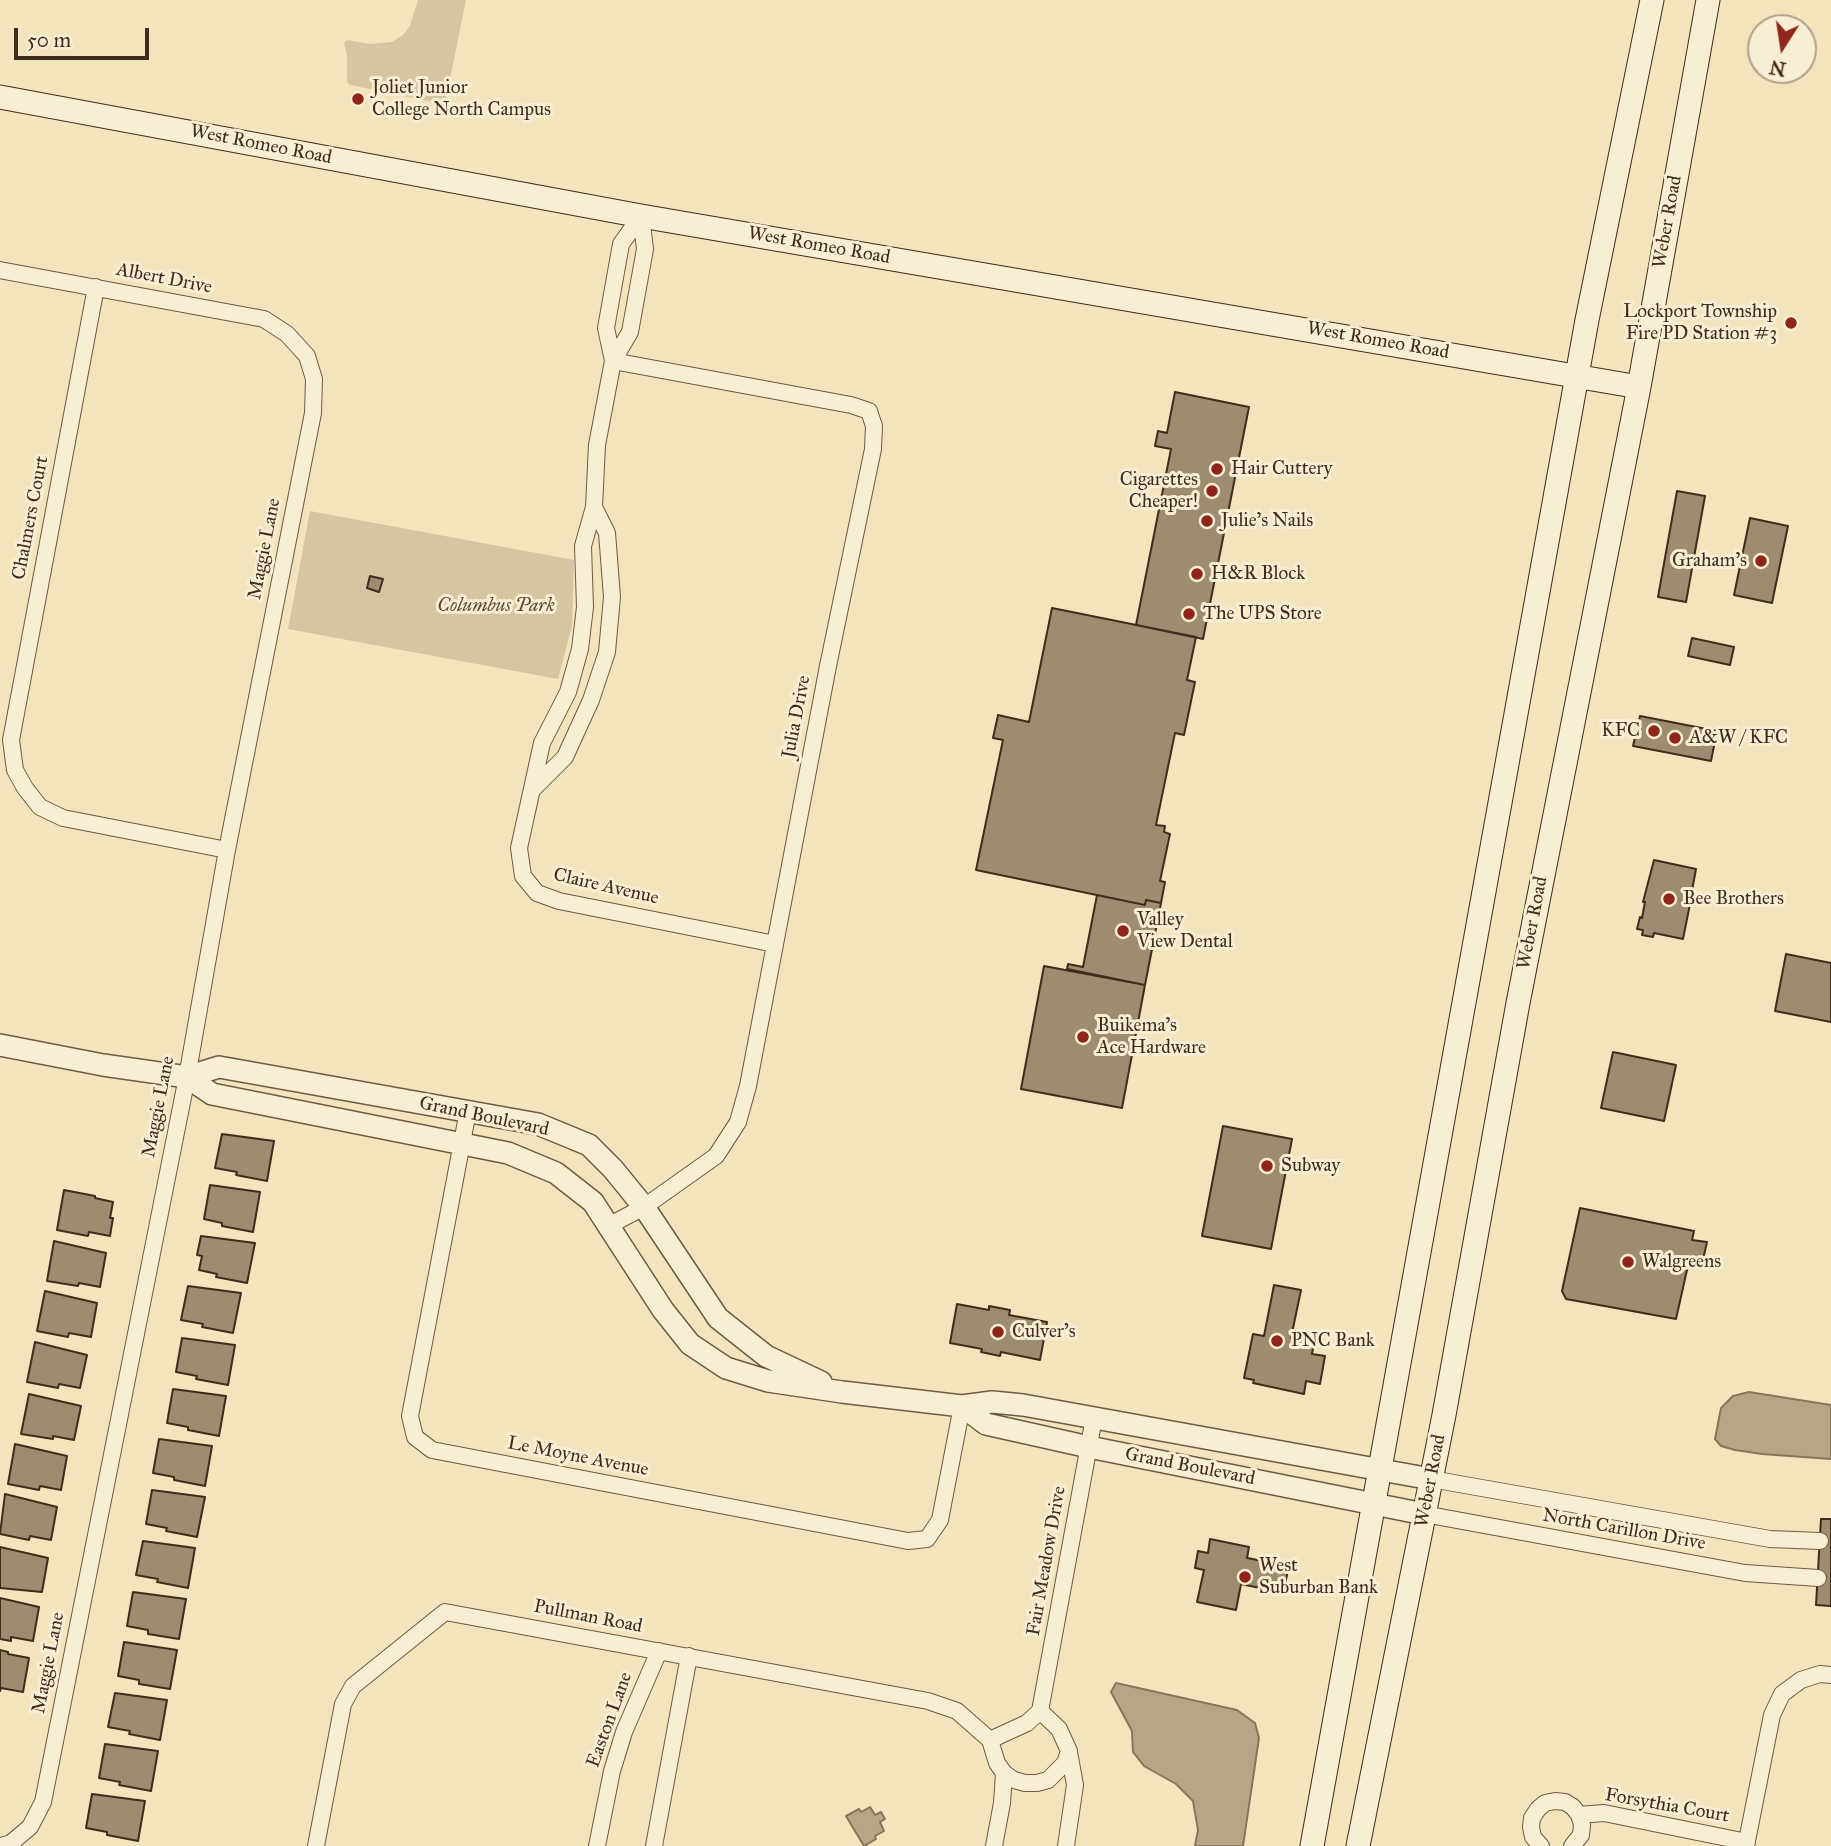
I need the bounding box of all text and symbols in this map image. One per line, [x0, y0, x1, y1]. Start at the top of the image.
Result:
scale bar [18, 14, 152, 58]
north arrow [1747, 14, 1817, 84]
text: 50 m [27, 27, 71, 53]
text: N [1768, 55, 1788, 81]
place label: Joliet Junior College North Campus [372, 77, 551, 121]
marker: Joliet Junior College North Campus [350, 91, 366, 107]
street label: West Romeo Road [188, 120, 334, 170]
street label: Weber Road [1649, 174, 1687, 270]
street label: West Romeo Road [746, 222, 892, 270]
street label: Albert Drive [114, 259, 214, 299]
place label: Lockport Township Fire PD Station #3 [1623, 301, 1777, 345]
marker: Lockport Township Fire PD Station #3 [1783, 315, 1799, 331]
street label: West Romeo Road [1305, 317, 1451, 365]
street label: Chalmers Court [8, 454, 54, 582]
place label: Hair Cuttery [1231, 458, 1332, 480]
marker: Hair Cuttery [1209, 461, 1225, 477]
place label: Cigarettes Cheaper! [1120, 469, 1198, 513]
marker: Cigarettes Cheaper! [1204, 483, 1220, 499]
street label: Maggie Lane [244, 496, 286, 602]
place label: Julie's Nails [1221, 510, 1313, 532]
marker: Julie's Nails [1199, 513, 1215, 529]
place label: Graham's [1672, 550, 1747, 572]
marker: Graham's [1753, 553, 1769, 569]
place label: H&R Block [1211, 563, 1305, 585]
marker: H&R Block [1189, 566, 1205, 582]
park label: Columbus Park [437, 595, 555, 617]
place label: The UPS Store [1203, 603, 1322, 625]
marker: The UPS Store [1181, 606, 1197, 622]
street label: Julia Drive [778, 674, 816, 760]
place label: KFC [1601, 720, 1640, 742]
marker: KFC [1646, 723, 1662, 739]
place label: A&W / KFC [1689, 727, 1788, 749]
marker: A&W / KFC [1667, 730, 1683, 746]
street label: Claire Avenue [551, 864, 661, 910]
street label: Weber Road [1513, 875, 1553, 971]
place label: Bee Brothers [1683, 888, 1784, 910]
marker: Bee Brothers [1661, 891, 1677, 907]
place label: Valley View Dental [1137, 909, 1233, 953]
marker: Valley View Dental [1115, 923, 1131, 939]
place label: Buikema's Ace Hardware [1097, 1015, 1206, 1059]
marker: Buikema's Ace Hardware [1075, 1029, 1091, 1045]
street label: Maggie Lane [138, 1054, 180, 1160]
street label: Grand Boulevard [417, 1092, 551, 1142]
place label: Subway [1281, 1155, 1340, 1177]
marker: Subway [1259, 1158, 1275, 1174]
place label: Walgreens [1642, 1251, 1721, 1273]
marker: Walgreens [1620, 1254, 1636, 1270]
place label: Culver's [1012, 1321, 1076, 1343]
marker: Culver's [990, 1324, 1006, 1340]
place label: PNC Bank [1291, 1330, 1375, 1352]
marker: PNC Bank [1269, 1333, 1285, 1349]
street label: Le Moyne Avenue [506, 1432, 650, 1482]
street label: Weber Road [1411, 1433, 1451, 1529]
street label: Grand Boulevard [1123, 1443, 1257, 1491]
street label: Fair Meadow Drive [1023, 1484, 1071, 1638]
street label: North Carillon Drive [1541, 1504, 1707, 1556]
place label: West Suburban Bank [1259, 1555, 1378, 1599]
marker: West Suburban Bank [1237, 1569, 1253, 1585]
street label: Pullman Road [532, 1595, 644, 1639]
street label: Maggie Lane [28, 1610, 70, 1716]
street label: Easton Lane [582, 1669, 638, 1771]
street label: Forsythia Court [1603, 1784, 1731, 1828]

